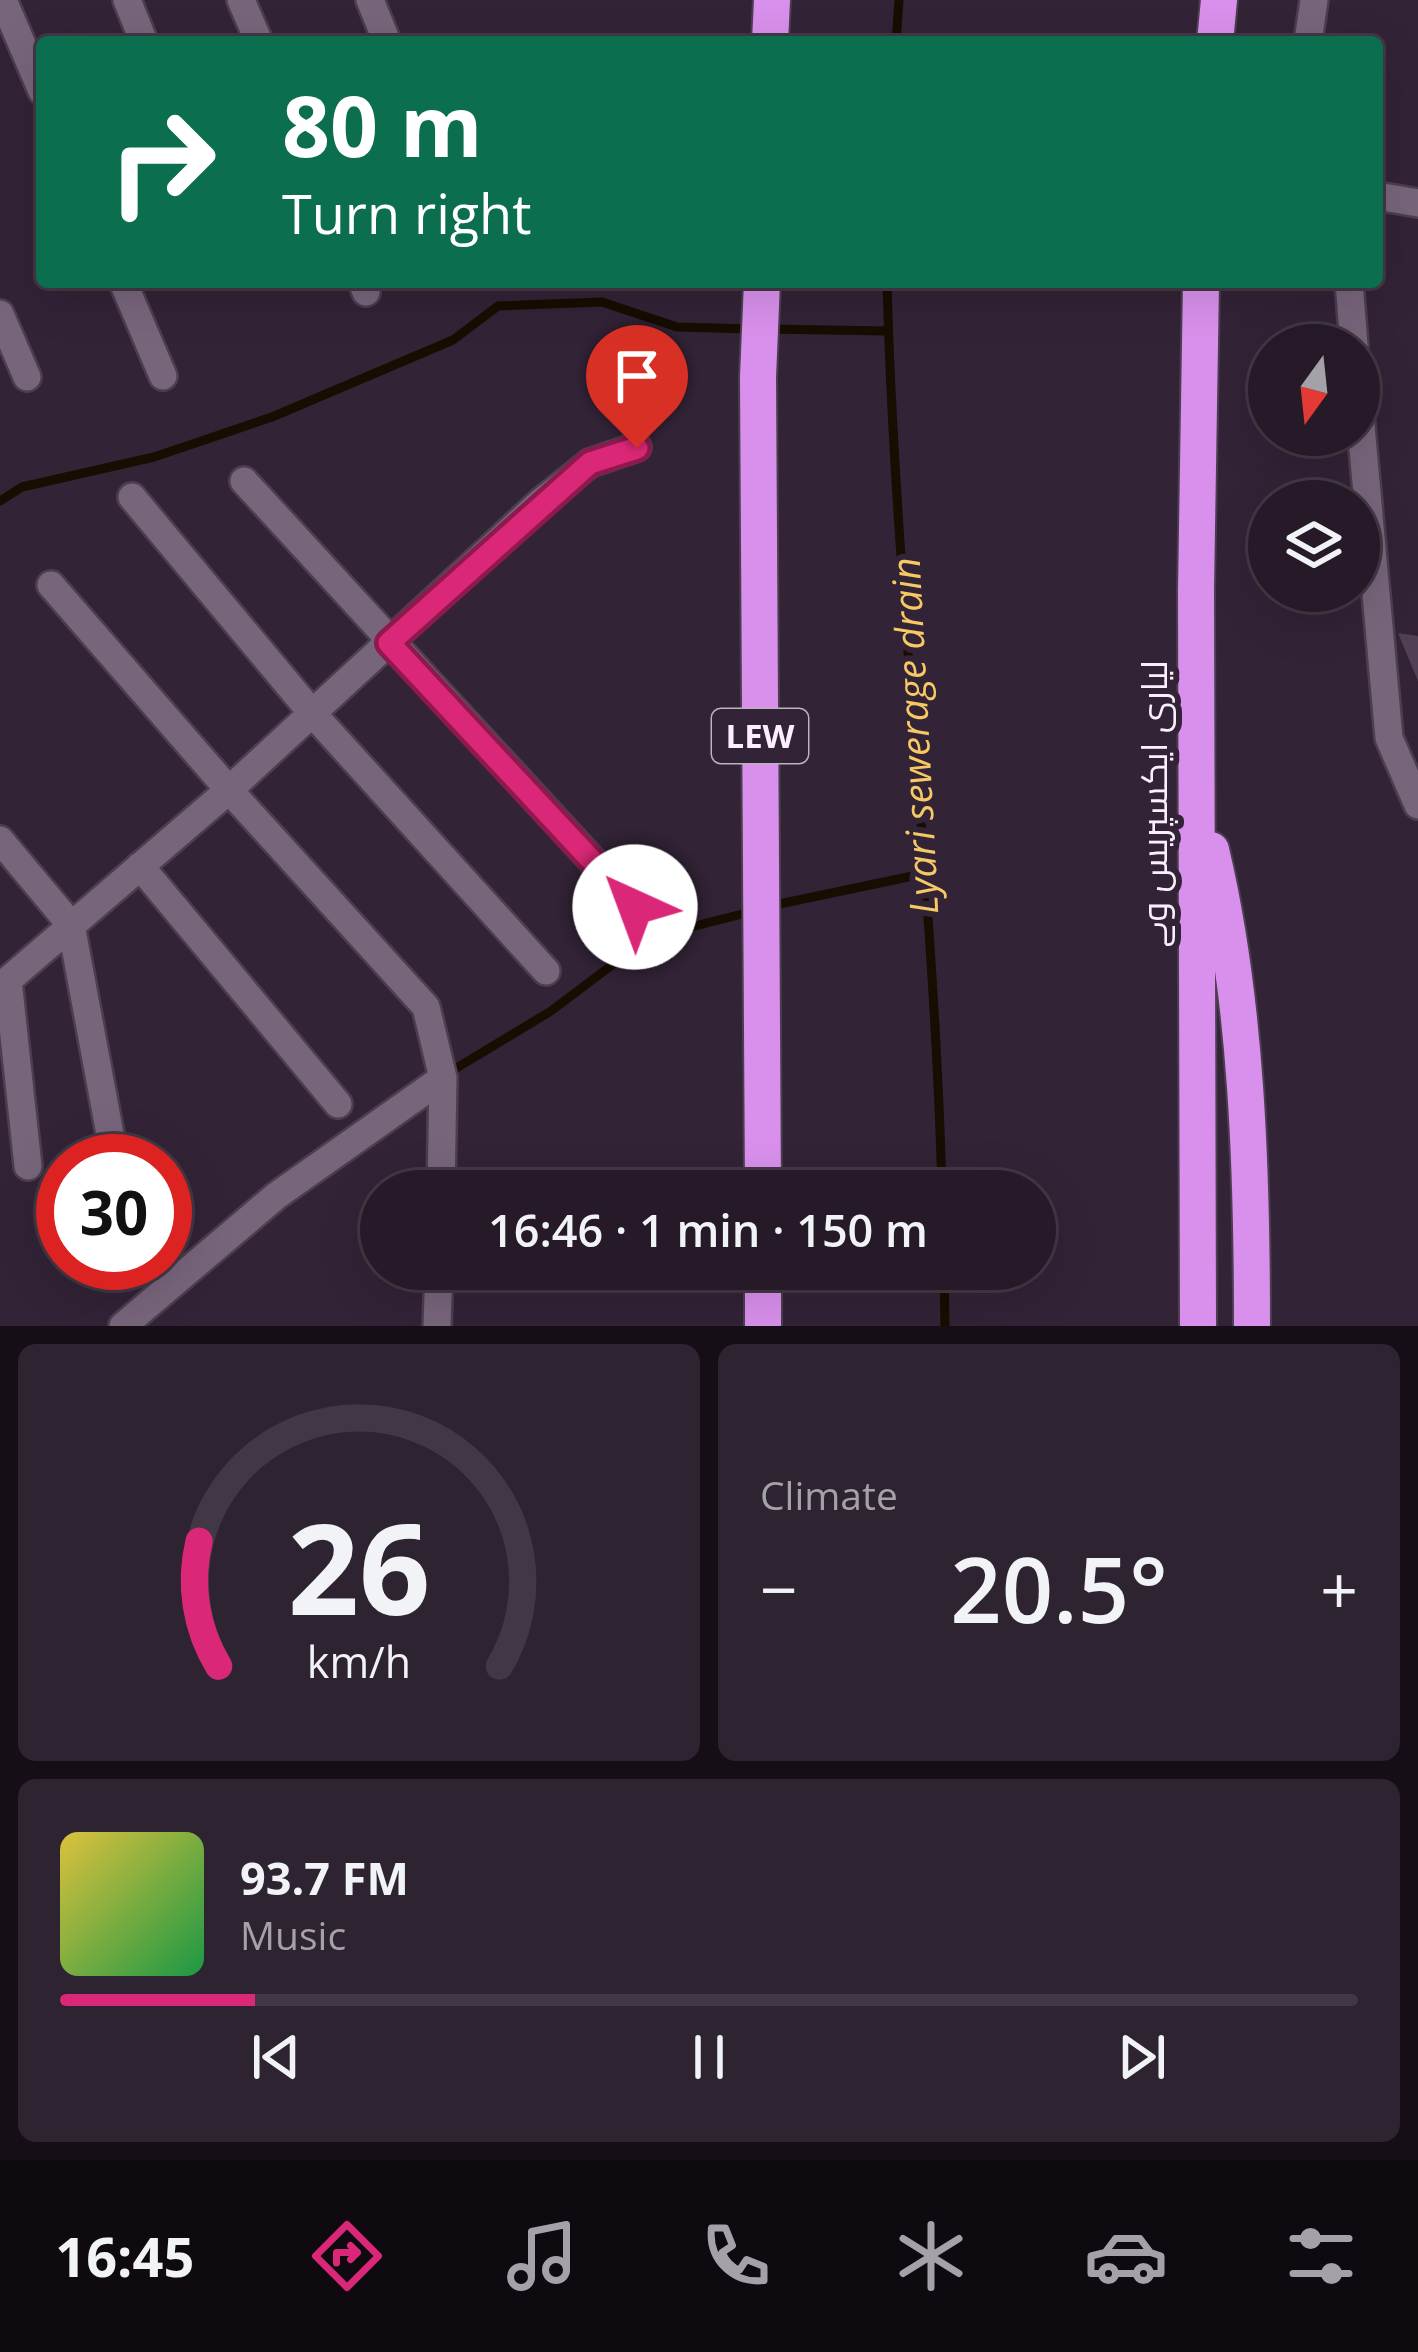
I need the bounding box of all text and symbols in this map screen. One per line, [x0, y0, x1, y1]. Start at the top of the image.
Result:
text: 80 m [282, 67, 482, 182]
icon: right [84, 84, 240, 240]
text: Turn right [282, 176, 531, 250]
north arrow [1248, 324, 1380, 456]
map controls [1248, 324, 1380, 612]
pin [586, 325, 688, 448]
icon: arrive [604, 343, 670, 409]
button: layers [1248, 480, 1380, 612]
water label: Lyari sewerage drain [878, 556, 949, 916]
street label: لیاری ایکسپریس وے [1129, 660, 1178, 948]
road number: LEW [712, 709, 808, 763]
position arrow [572, 844, 698, 970]
speed limit sign: 30 [36, 1134, 192, 1290]
text: 16:46 · 1 min · 150 m [488, 1199, 928, 1260]
text: Climate [760, 1468, 898, 1521]
text: 26 [288, 1482, 430, 1652]
text: 20.5° [950, 1527, 1168, 1649]
text: − [760, 1543, 798, 1633]
text: + [1320, 1543, 1358, 1633]
text: km/h [307, 1631, 411, 1690]
text: 93.7 FM [240, 1847, 409, 1908]
text: Music [240, 1908, 346, 1961]
icon: previous [243, 2024, 309, 2090]
icon: pause [676, 2024, 742, 2090]
icon: next [1109, 2024, 1175, 2090]
icon: directions [305, 2214, 389, 2298]
icon: music [500, 2214, 584, 2298]
icon: phone [694, 2214, 778, 2298]
icon: climate [889, 2214, 973, 2298]
icon: car [1084, 2214, 1168, 2298]
icon: filters [1279, 2214, 1363, 2298]
text: 16:45 [55, 2219, 194, 2293]

